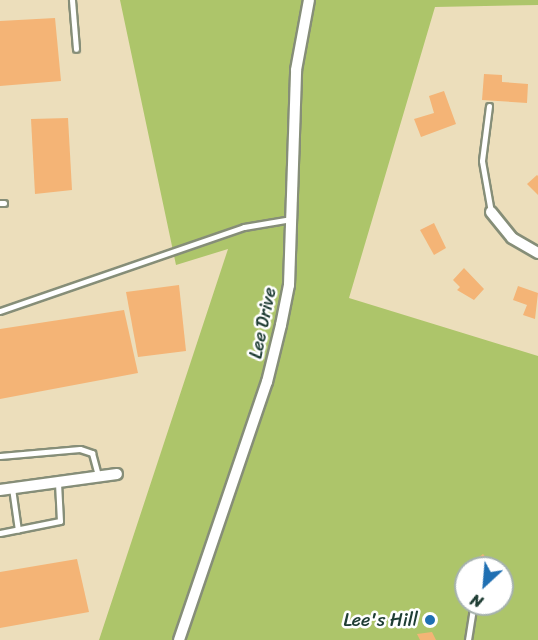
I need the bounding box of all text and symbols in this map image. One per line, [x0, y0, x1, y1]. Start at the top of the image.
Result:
street label: Lee Drive [245, 285, 281, 361]
north arrow [454, 556, 514, 616]
text: N [465, 585, 488, 616]
place label: Lee's Hill [343, 609, 418, 631]
marker: Lee's Hill [423, 613, 437, 627]

